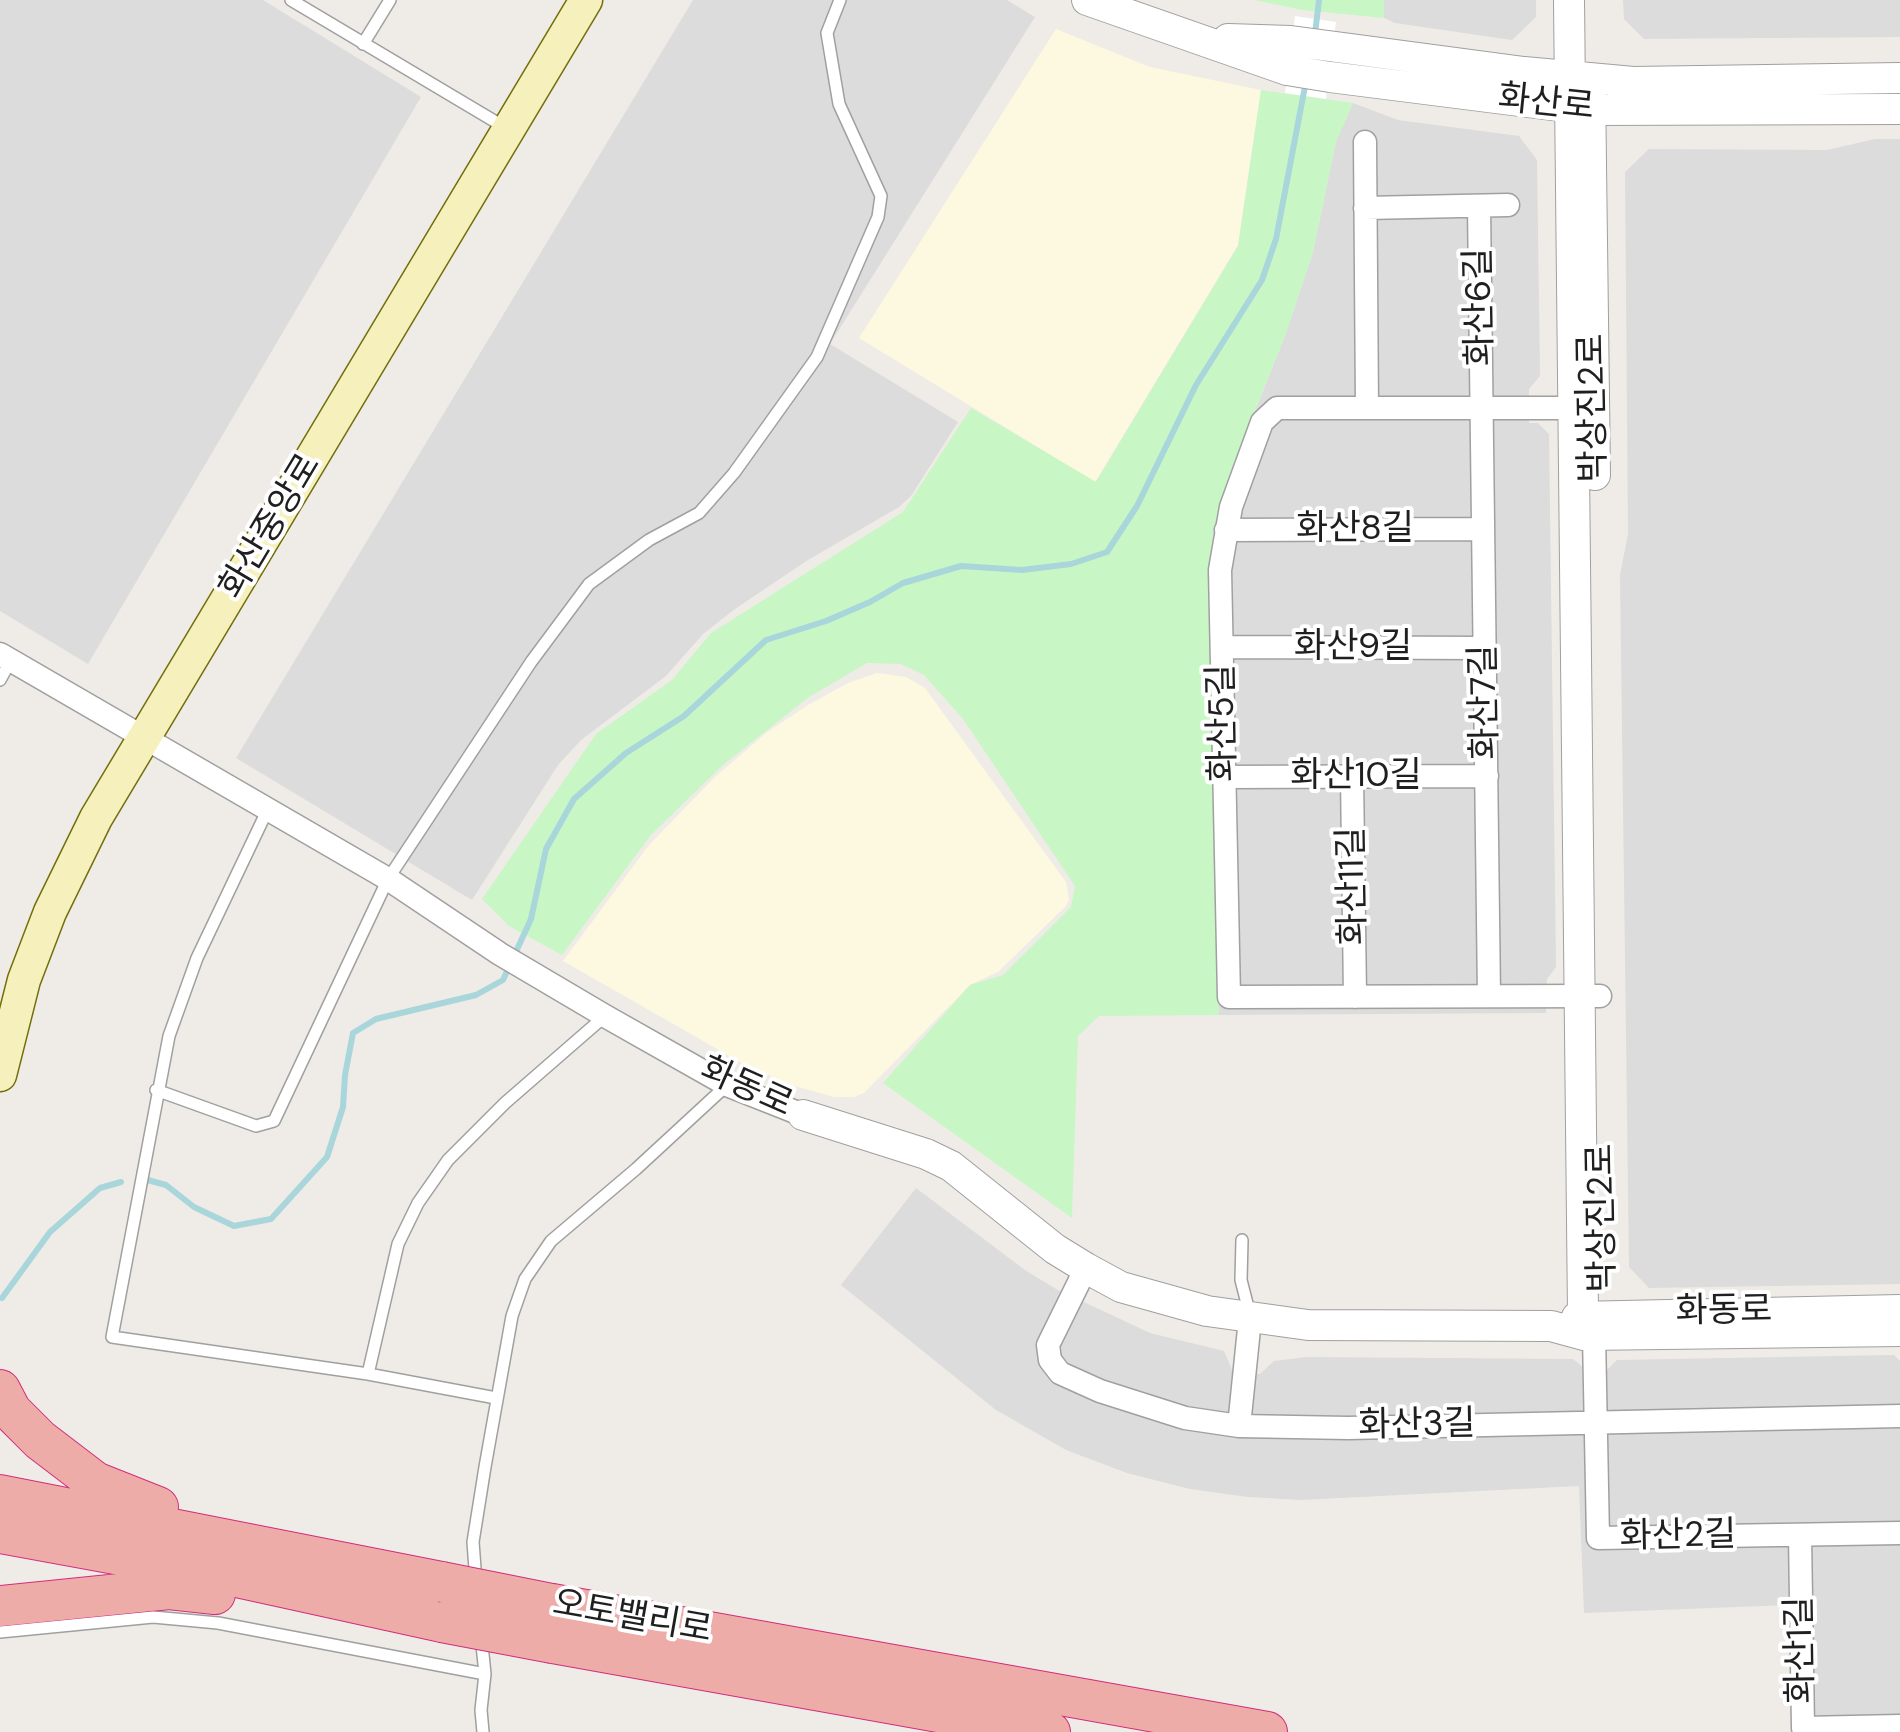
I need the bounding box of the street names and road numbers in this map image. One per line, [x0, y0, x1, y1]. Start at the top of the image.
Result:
street label: 화산로 [1496, 78, 1596, 130]
street label: 화산6길 [1459, 247, 1503, 367]
street label: 박상진2로 [1572, 333, 1616, 483]
street label: 화산중앙로 [212, 447, 330, 607]
street label: 화산8길 [1296, 509, 1414, 551]
street label: 화산9길 [1294, 627, 1412, 669]
street label: 화산7길 [1464, 644, 1508, 760]
street label: 화산5길 [1202, 664, 1246, 782]
street label: 화산10길 [1290, 756, 1422, 798]
street label: 화산11길 [1332, 826, 1376, 946]
street label: 화동로 [693, 1049, 799, 1127]
street label: 박상진2로 [1581, 1143, 1625, 1293]
street label: 화동로 [1675, 1290, 1773, 1334]
street label: 화산3길 [1358, 1404, 1476, 1448]
street label: 화산2길 [1619, 1515, 1737, 1559]
street label: 오토밸리로 [549, 1583, 715, 1653]
street label: 화산1길 [1780, 1596, 1824, 1704]

